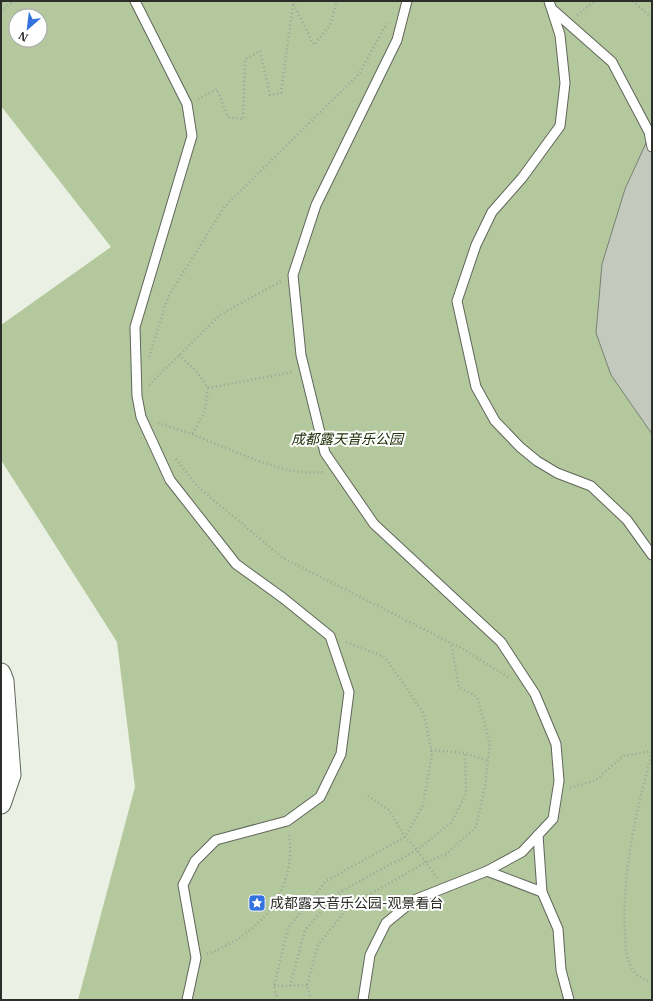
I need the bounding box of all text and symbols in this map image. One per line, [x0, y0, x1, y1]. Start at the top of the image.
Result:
north arrow [8, 8, 48, 48]
text: N [16, 28, 30, 45]
park label: 成都露天音乐公园 [291, 430, 405, 448]
place icon: 成都露天音乐公园-观景看台 [247, 893, 267, 913]
place label: 成都露天音乐公园-观景看台 [270, 894, 444, 912]

